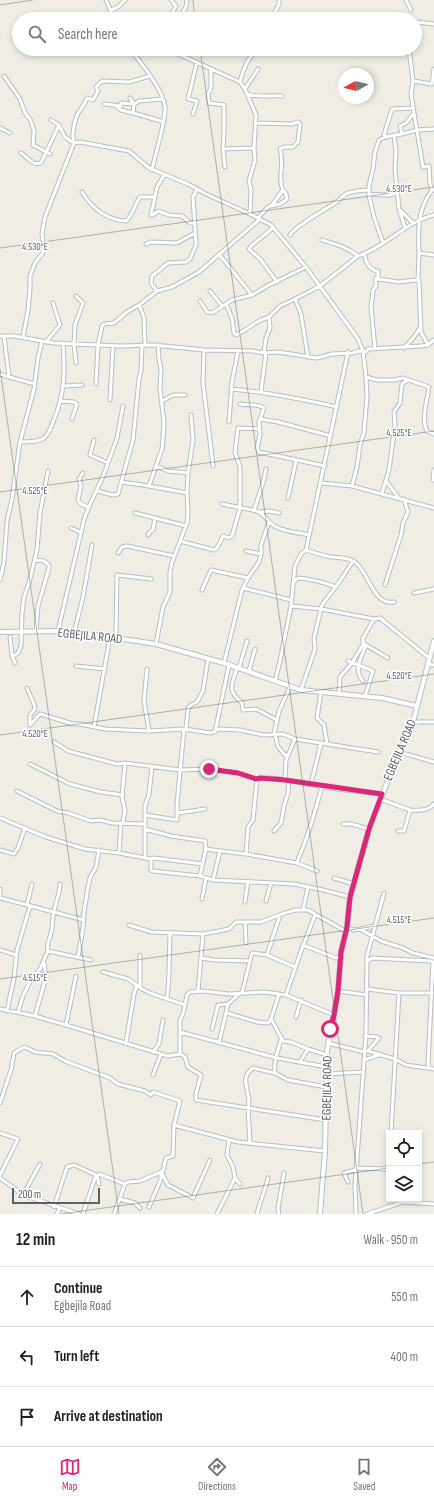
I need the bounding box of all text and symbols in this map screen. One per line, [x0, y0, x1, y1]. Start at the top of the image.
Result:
search box [12, 12, 422, 56]
icon: search [26, 23, 48, 45]
text: Search here [58, 25, 118, 44]
north arrow [338, 68, 374, 104]
text: 4.530°E [386, 183, 412, 195]
text: 4.530°E [22, 241, 48, 253]
text: 4.525°E [386, 427, 412, 439]
text: 4.525°E [22, 485, 48, 497]
street label: EGBEJILA ROAD [57, 625, 123, 647]
text: 4.520°E [386, 670, 412, 682]
street label: EGBEJILA ROAD [380, 717, 420, 783]
text: 4.520°E [22, 728, 48, 740]
route end [200, 760, 218, 778]
text: 4.515°E [387, 914, 411, 926]
text: 4.515°E [23, 972, 47, 984]
route start [321, 1020, 339, 1038]
street label: EGBEJILA ROAD [318, 1055, 336, 1121]
map controls [386, 1130, 422, 1202]
button: locate [386, 1130, 422, 1166]
button: layers [386, 1166, 422, 1202]
scale bar [12, 1186, 100, 1205]
text: 200 m [18, 1188, 41, 1201]
text: 12 min [16, 1230, 55, 1250]
text: Walk · 950 m [364, 1232, 418, 1248]
text: Continue [54, 1279, 103, 1298]
icon: ahead [16, 1286, 38, 1308]
text: 550 m [391, 1289, 418, 1305]
text: Egbejila Road [54, 1298, 111, 1314]
icon: left [16, 1346, 38, 1368]
text: Turn left [54, 1347, 99, 1366]
text: 400 m [391, 1349, 418, 1365]
icon: arrive [16, 1406, 38, 1428]
text: Arrive at destination [54, 1407, 163, 1426]
tab: Map [59, 1456, 81, 1493]
tab: Directions [198, 1456, 236, 1493]
tab: Saved [353, 1456, 375, 1493]

